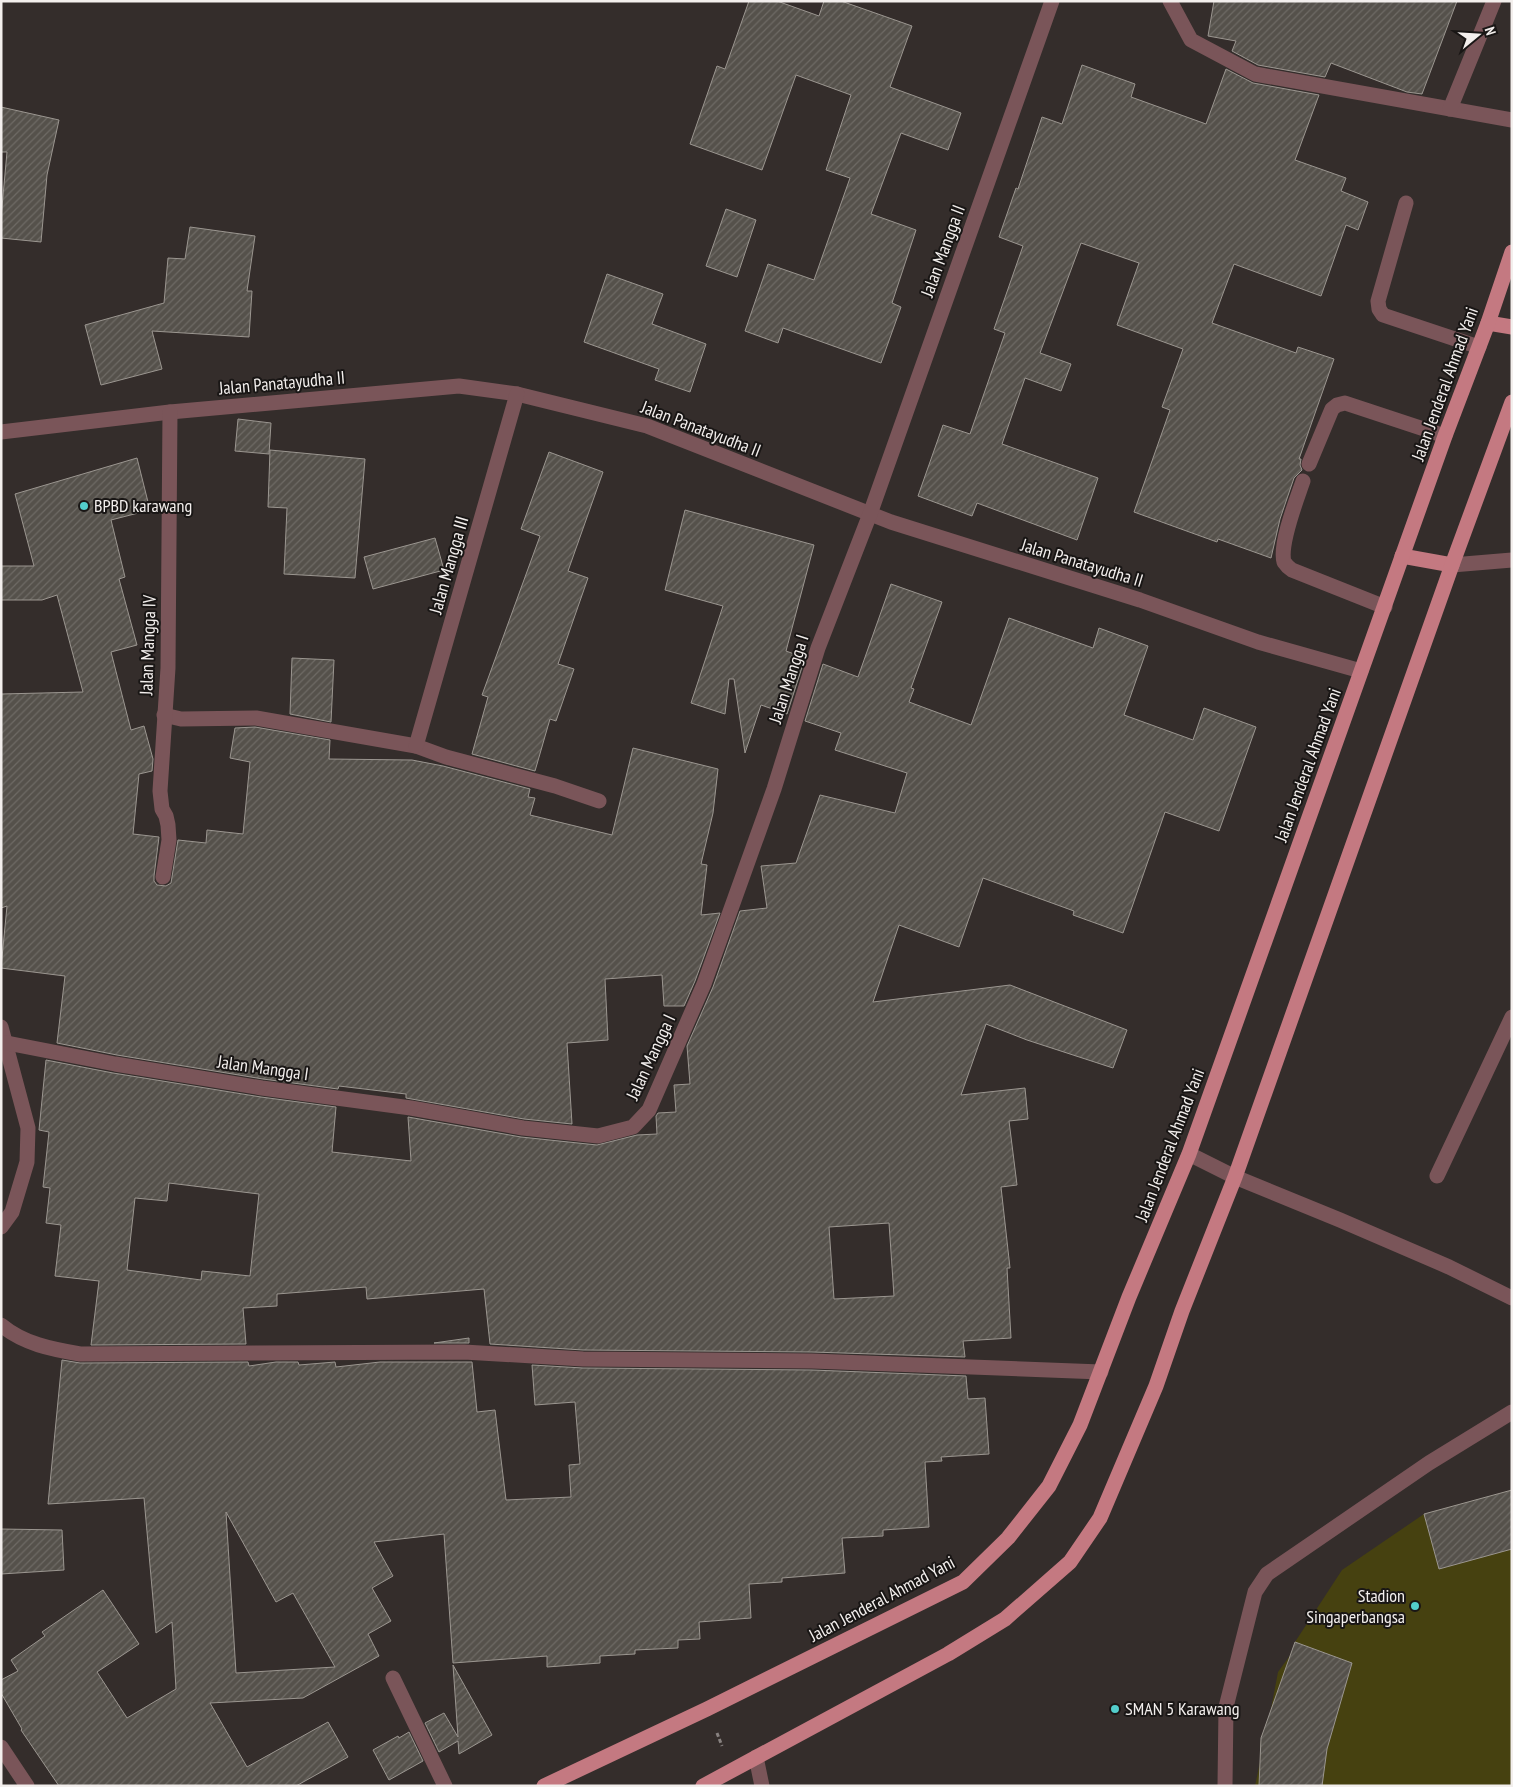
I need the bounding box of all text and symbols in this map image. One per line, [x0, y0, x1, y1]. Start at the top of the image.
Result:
north arrow [1453, 10, 1503, 60]
text: N [1481, 25, 1500, 37]
street label: Jalan Mangga II [915, 202, 970, 301]
street label: Jalan Jenderal Ahmad Yani [1406, 304, 1483, 465]
street label: Jalan Panatayudha II [217, 366, 346, 400]
street label: Jalan Panatayudha II [637, 395, 764, 462]
place label: BPBD karawang [94, 494, 192, 517]
marker: BPBD karawang [78, 500, 90, 512]
street label: Jalan Mangga III [423, 513, 473, 617]
street label: Jalan Panatayudha II [1017, 533, 1146, 592]
street label: Jalan Mangga IV [134, 594, 161, 697]
street label: Jalan Mangga I [763, 632, 814, 727]
street label: Jalan Jenderal Ahmad Yani [1269, 685, 1346, 846]
street label: Jalan Mangga I [620, 1010, 680, 1104]
street label: Jalan Mangga I [215, 1050, 310, 1085]
street label: Jalan Jenderal Ahmad Yani [1129, 1065, 1209, 1225]
street label: Jalan Jenderal Ahmad Yani [804, 1550, 959, 1647]
place label: Stadion Singaperbangsa [1306, 1584, 1405, 1628]
marker: Stadion Singaperbangsa [1409, 1600, 1421, 1612]
place label: SMAN 5 Karawang [1125, 1697, 1239, 1720]
marker: SMAN 5 Karawang [1109, 1703, 1121, 1715]

